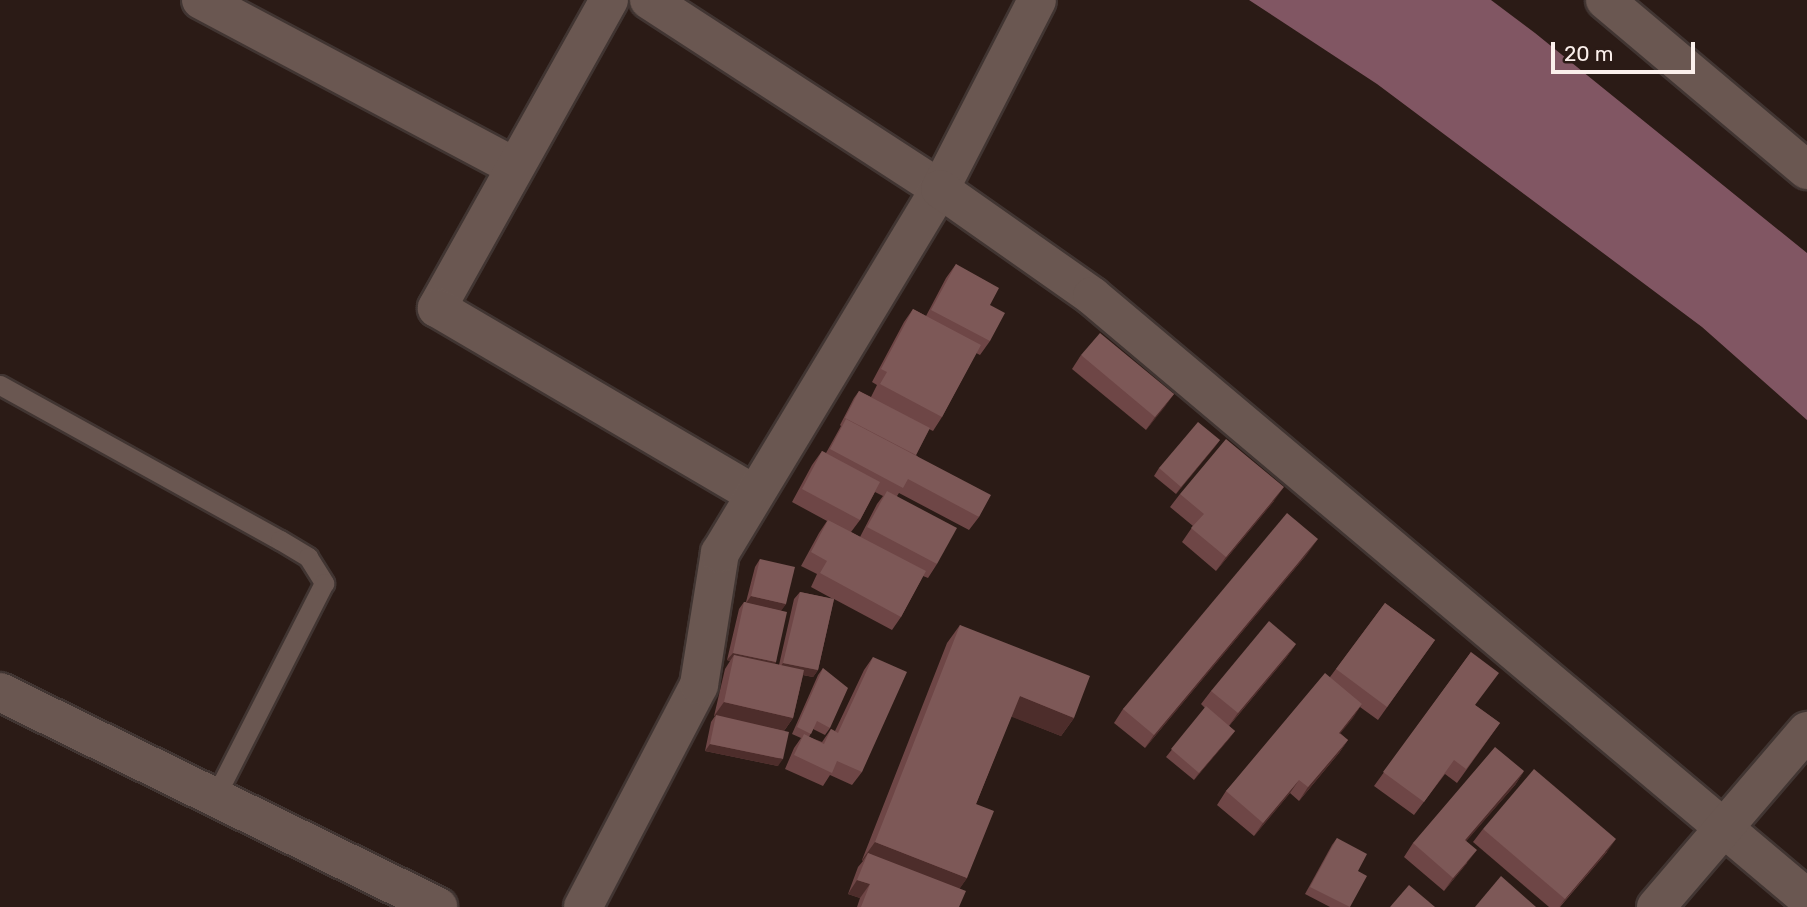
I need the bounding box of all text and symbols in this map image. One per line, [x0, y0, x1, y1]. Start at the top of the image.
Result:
scale bar [1555, 28, 1699, 72]
text: 20 m [1564, 41, 1613, 66]

